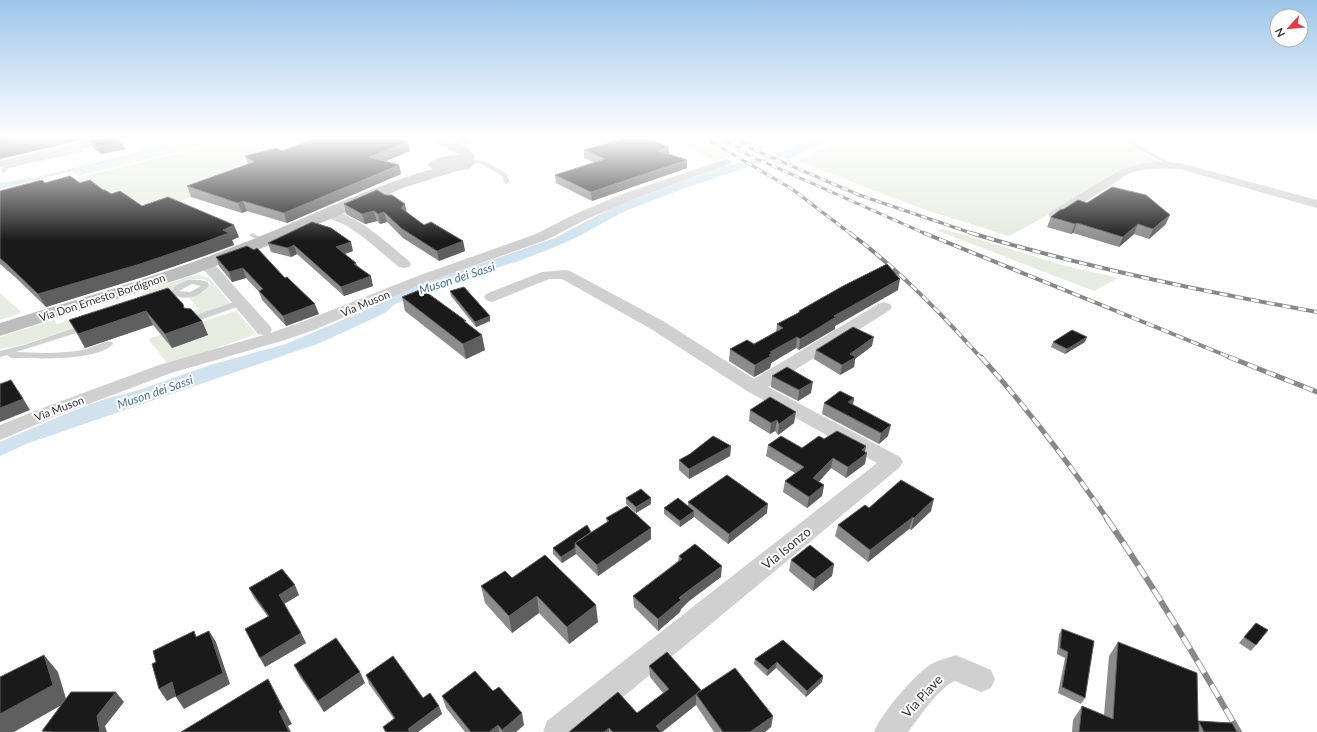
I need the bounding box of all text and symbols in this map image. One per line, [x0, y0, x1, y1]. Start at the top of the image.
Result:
north arrow [1269, 8, 1309, 48]
text: N [1272, 26, 1287, 39]
water label: Muson dei Sassi [417, 259, 497, 297]
street label: Via Don Ernesto Bordignon [37, 270, 167, 324]
street label: Via Muson [339, 287, 391, 319]
water label: Muson dei Sassi [115, 372, 195, 412]
street label: Via Muson [33, 393, 85, 423]
street label: Via Isonzo [758, 523, 814, 573]
street label: Via Piave [898, 671, 946, 721]

